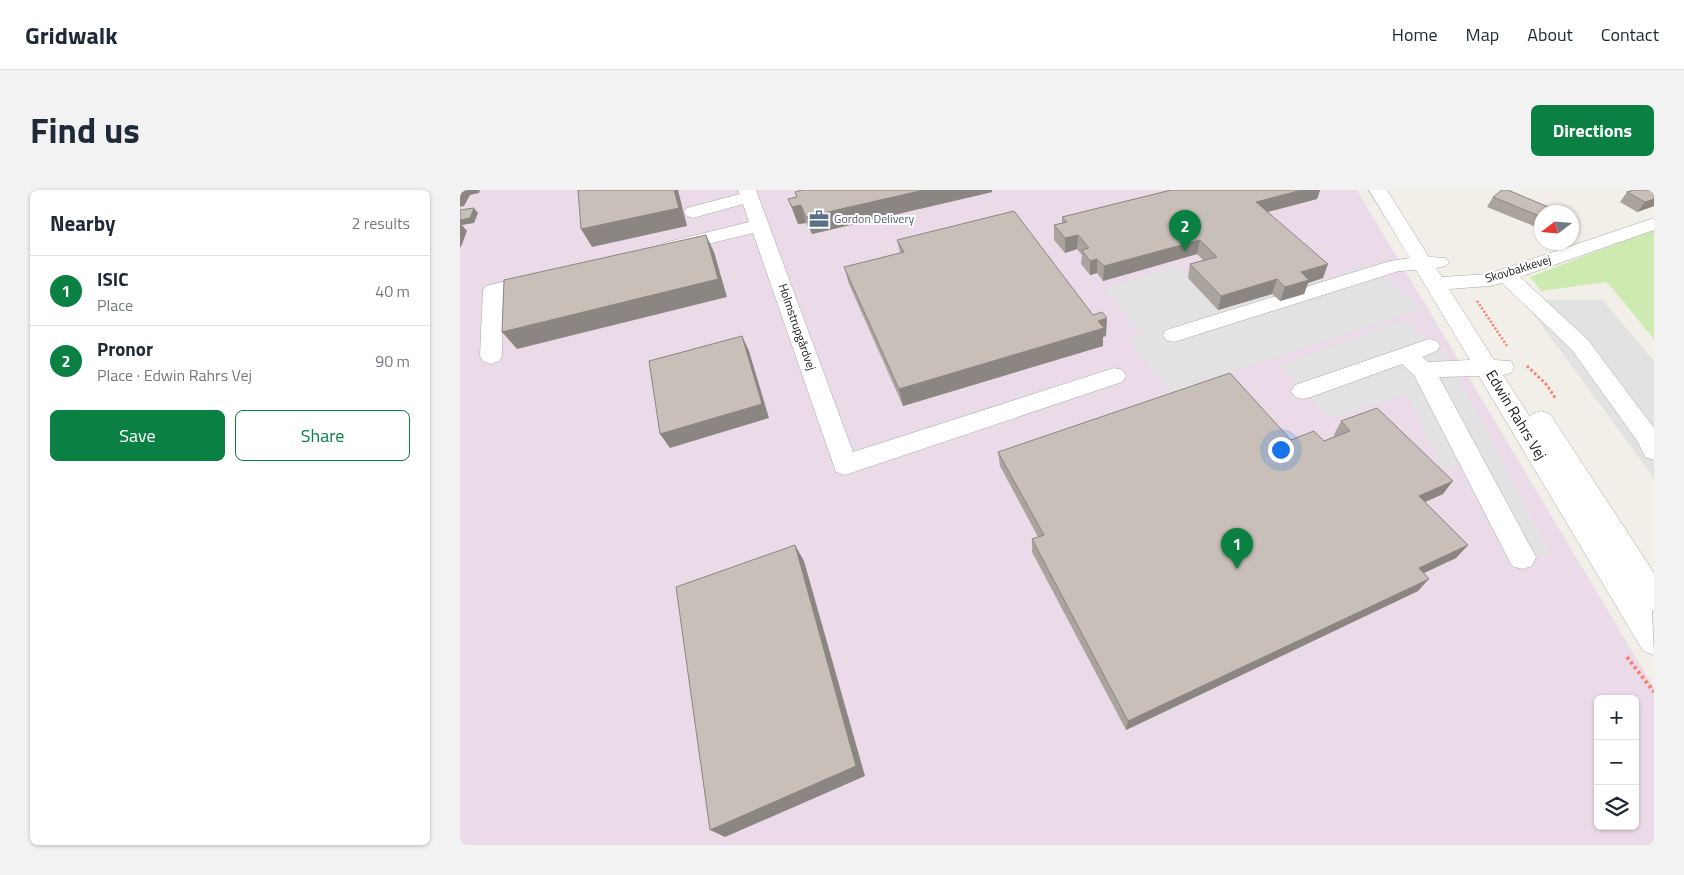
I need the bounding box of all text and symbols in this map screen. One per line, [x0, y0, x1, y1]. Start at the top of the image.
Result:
text: Gridwalk [25, 17, 118, 53]
text: Home [1392, 21, 1438, 48]
text: Map [1466, 21, 1499, 48]
text: About [1527, 21, 1573, 48]
text: Contact [1601, 21, 1659, 48]
text: Find us [30, 103, 140, 157]
button: Directions [1531, 105, 1654, 156]
north arrow [1534, 205, 1579, 250]
text: Nearby [50, 207, 115, 239]
office icon: Gordon Delivery [808, 208, 830, 230]
place label: Gordon Delivery [834, 209, 915, 228]
pin: 2 [1169, 210, 1201, 251]
text: 2 results [351, 211, 410, 235]
street label: Skovbakkevej [1483, 249, 1553, 288]
text: ISIC [97, 264, 129, 293]
text: 1 [62, 279, 70, 303]
text: 40 m [375, 279, 410, 303]
street label: Holmstrupgårdvej [774, 281, 821, 373]
text: Place [97, 293, 133, 317]
text: Pronor [97, 334, 153, 363]
text: 2 [62, 349, 70, 373]
text: 90 m [375, 349, 410, 373]
text: Place · Edwin Rahrs Vej [97, 363, 252, 387]
street label: Edwin Rahrs Vej [1480, 365, 1552, 464]
button: Save [50, 410, 225, 461]
button: Share [235, 410, 410, 461]
your location [1268, 437, 1294, 463]
pin: 1 [1221, 528, 1253, 569]
map controls [1594, 695, 1639, 830]
button: + [1594, 695, 1639, 740]
button: − [1594, 740, 1639, 785]
button: layers [1594, 785, 1639, 830]

